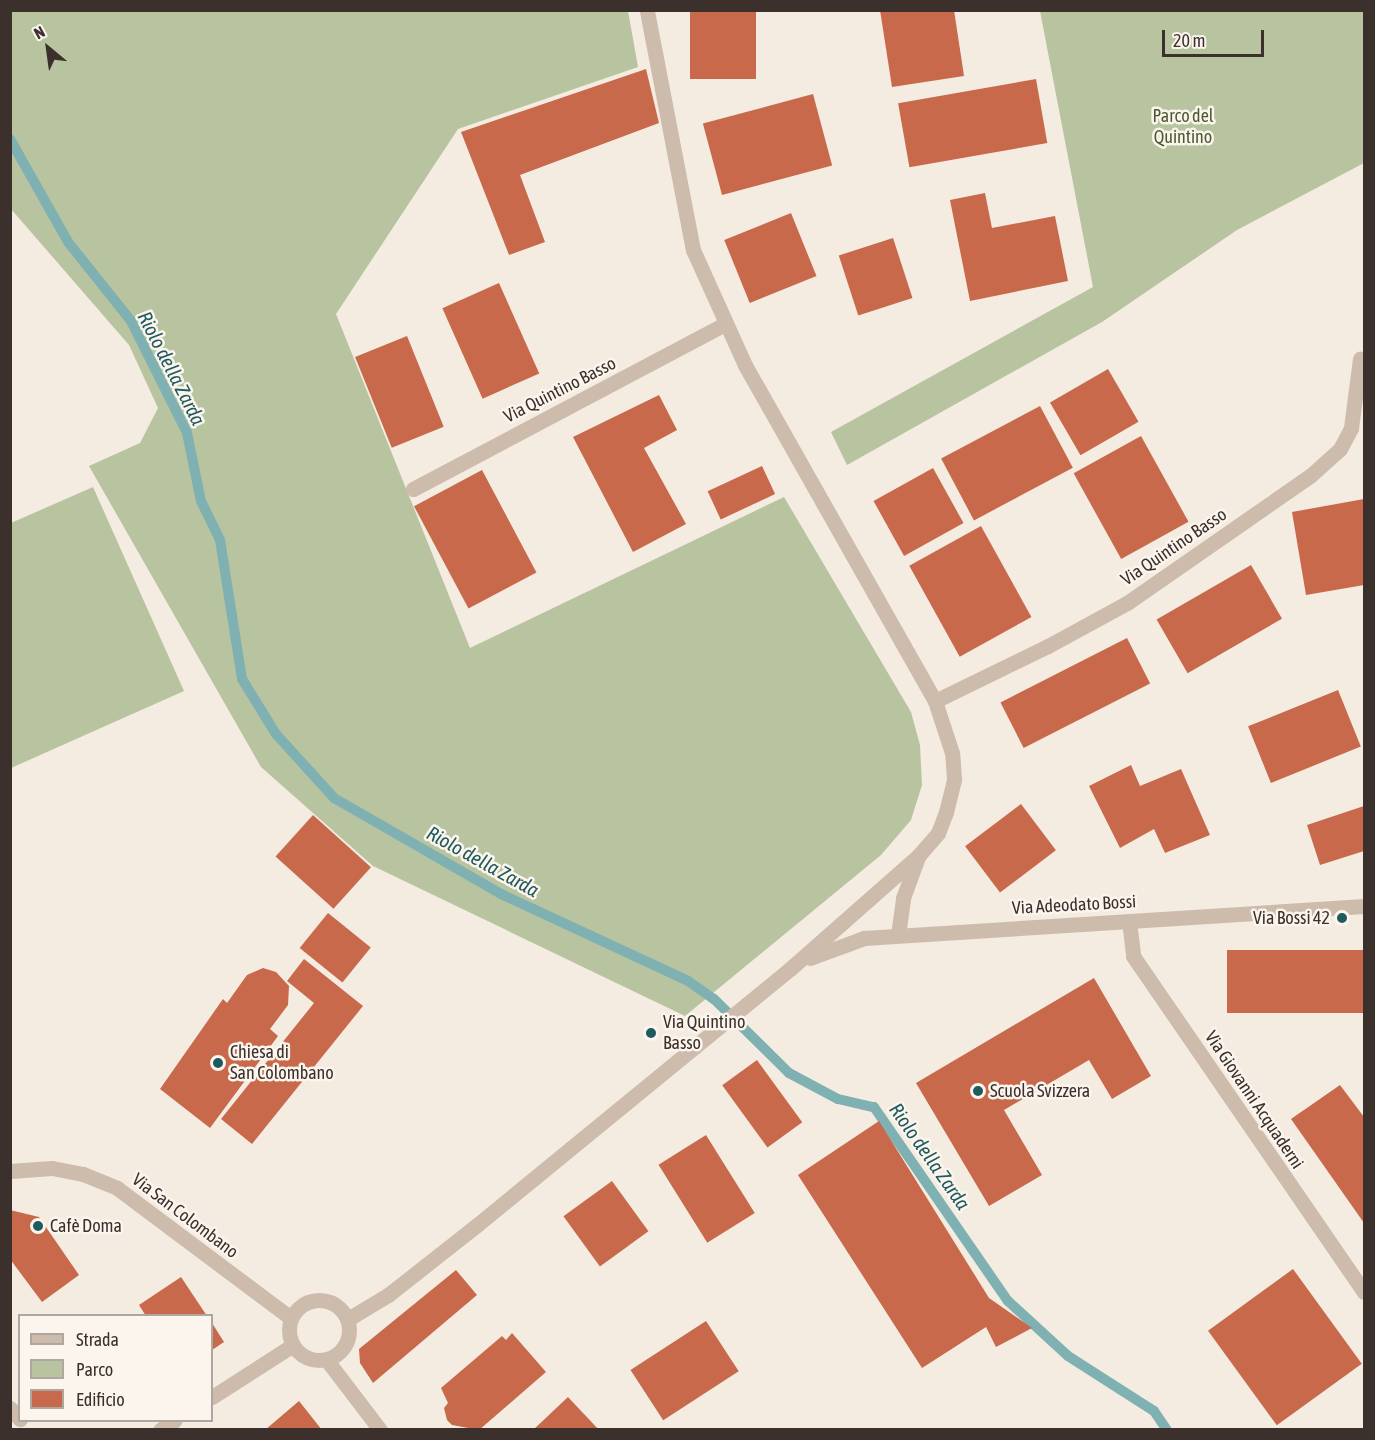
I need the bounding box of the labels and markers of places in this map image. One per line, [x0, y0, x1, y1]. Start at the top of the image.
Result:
place label: Via Bossi 42 [1253, 907, 1330, 929]
marker: Via Bossi 42 [1335, 911, 1349, 925]
place label: Via Quintino Basso [663, 1012, 745, 1054]
marker: Via Quintino Basso [644, 1026, 658, 1040]
place label: Chiesa di San Colombano [230, 1042, 334, 1084]
marker: Chiesa di San Colombano [211, 1056, 225, 1070]
place label: Scuola Svizzera [990, 1080, 1090, 1102]
marker: Scuola Svizzera [971, 1084, 985, 1098]
place label: Cafè Doma [50, 1215, 122, 1237]
marker: Cafè Doma [31, 1219, 45, 1233]

